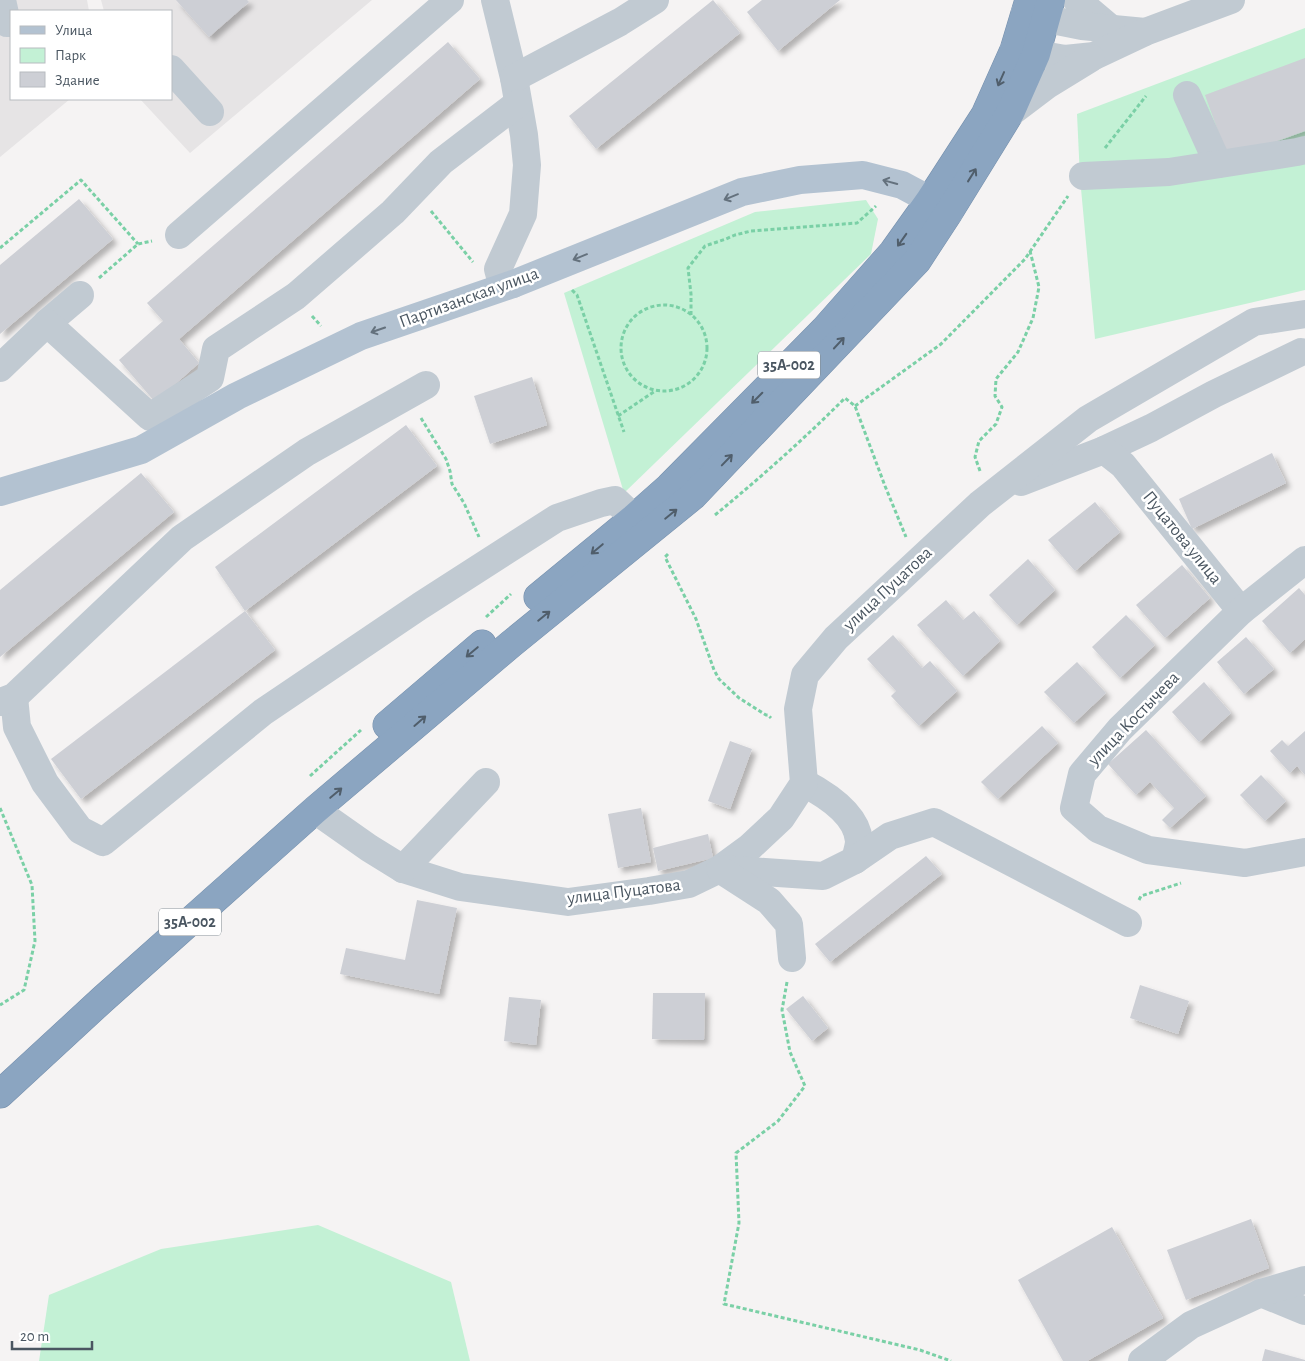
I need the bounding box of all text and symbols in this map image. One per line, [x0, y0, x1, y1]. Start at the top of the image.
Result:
legend [10, 10, 172, 100]
text: Улица [55, 23, 92, 38]
text: Парк [55, 48, 86, 63]
one-way arrow [996, 71, 1005, 86]
text: Здание [55, 73, 100, 88]
one-way arrow [967, 168, 977, 182]
one-way arrow [883, 177, 899, 186]
one-way arrow [724, 192, 739, 202]
one-way arrow [897, 232, 907, 246]
one-way arrow [573, 253, 588, 262]
street label: Партизанская улица [397, 264, 541, 332]
one-way arrow [371, 326, 386, 335]
one-way arrow [833, 337, 845, 349]
road number: 35А-002 [758, 352, 820, 378]
one-way arrow [751, 392, 763, 404]
one-way arrow [721, 454, 733, 467]
street label: Пуцатова улица [1139, 488, 1225, 588]
one-way arrow [664, 508, 677, 519]
one-way arrow [590, 543, 603, 554]
street label: улица Пуцатова [839, 544, 936, 635]
one-way arrow [538, 611, 551, 622]
one-way arrow [465, 647, 478, 658]
street label: улица Костычева [1084, 669, 1183, 770]
one-way arrow [414, 715, 427, 727]
one-way arrow [329, 788, 342, 799]
street label: улица Пуцатова [565, 876, 682, 908]
road number: 35А-002 [159, 909, 221, 936]
scale bar [12, 1318, 92, 1350]
text: 20 m [20, 1329, 49, 1344]

